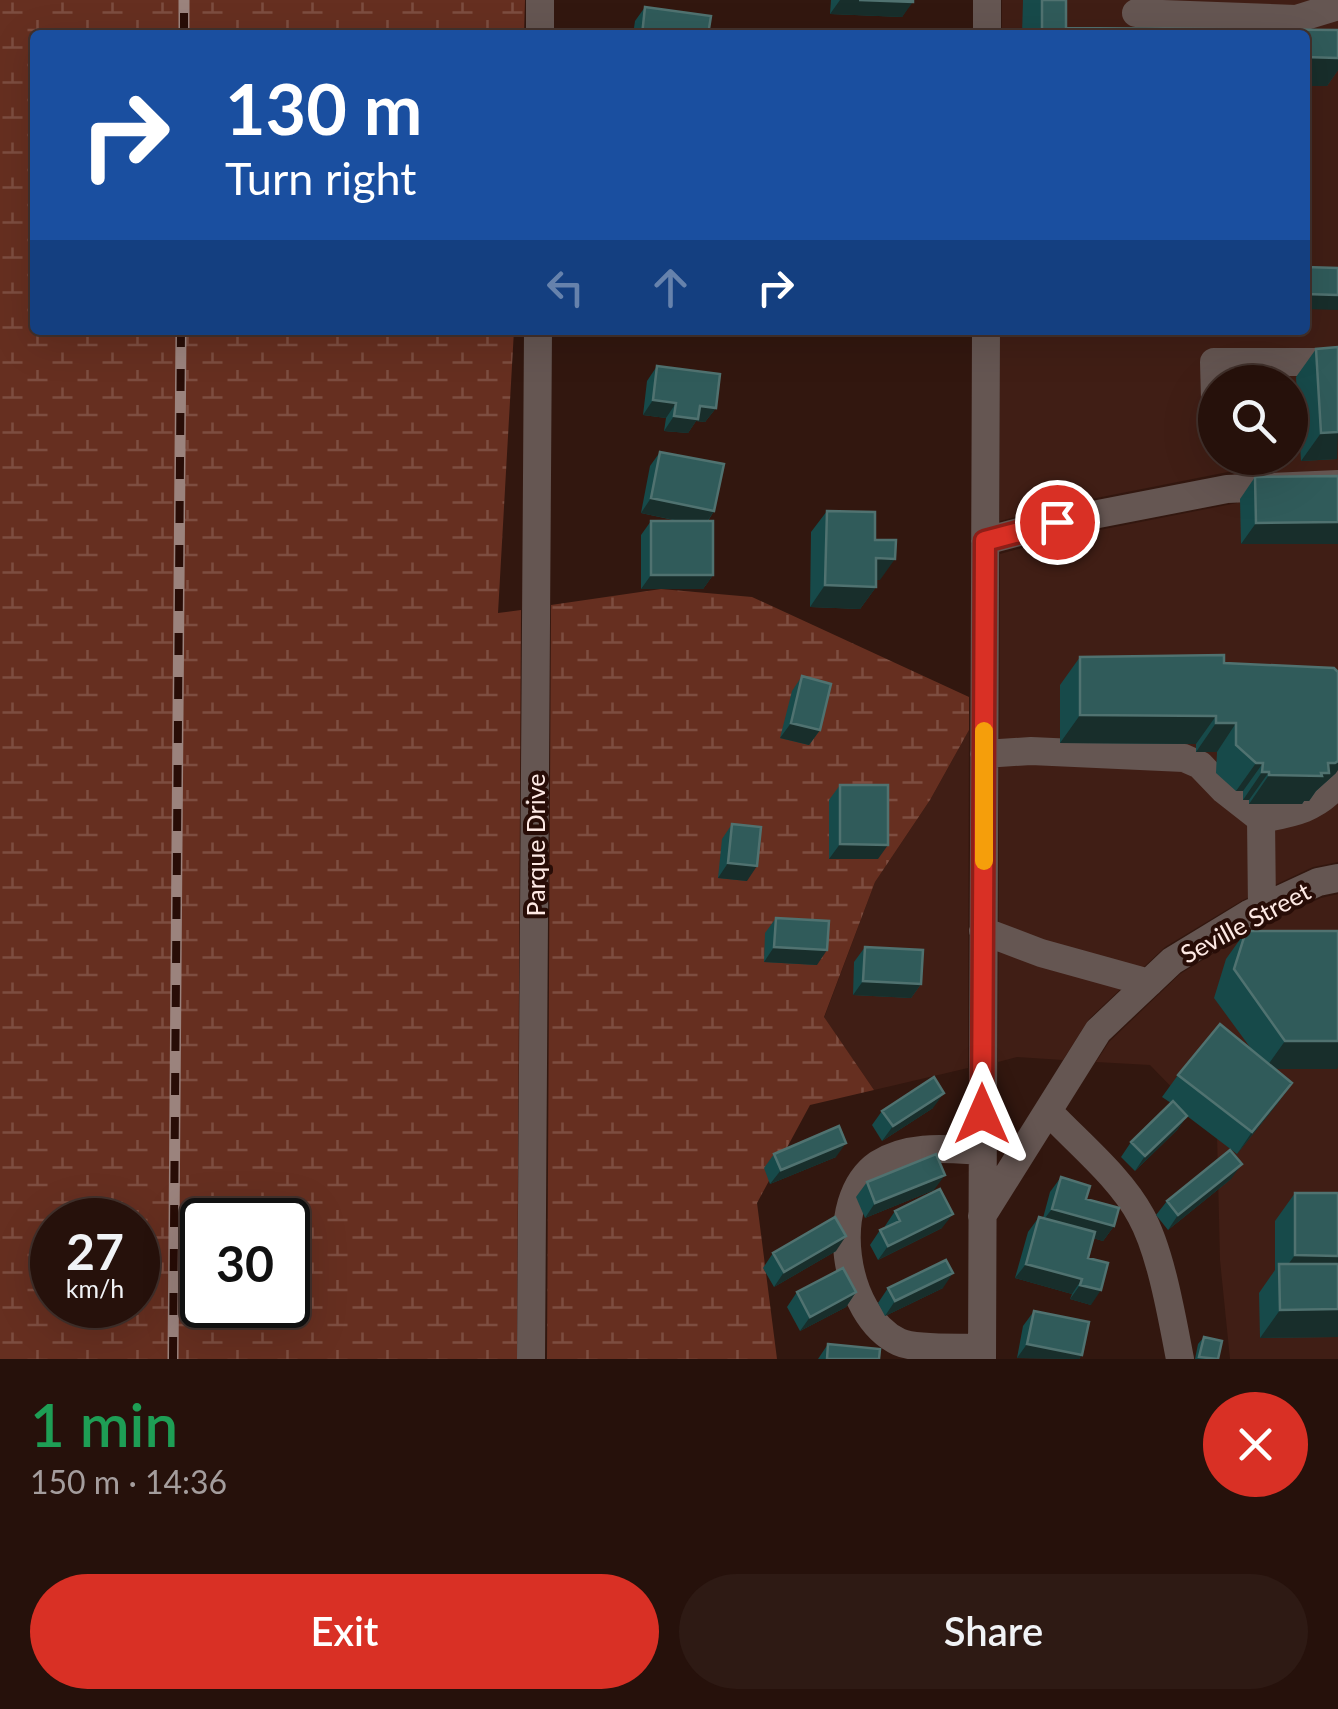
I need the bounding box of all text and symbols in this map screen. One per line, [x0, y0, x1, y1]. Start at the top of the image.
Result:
text: 130 m [225, 66, 422, 150]
icon: right [60, 70, 190, 200]
text: Turn right [225, 151, 416, 205]
icon: left [538, 260, 593, 315]
icon: ahead [643, 260, 698, 315]
icon: right [748, 260, 803, 315]
map controls [1198, 365, 1308, 475]
button: search [1198, 365, 1308, 475]
pin [1015, 480, 1100, 565]
icon: arrive [1030, 495, 1085, 550]
street label: Parque Drive [520, 774, 550, 916]
street label: Seville Street [1175, 875, 1315, 969]
position arrow [930, 1062, 1034, 1166]
speed limit sign: 30 [180, 1198, 310, 1328]
text: 27 [66, 1221, 124, 1281]
text: km/h [66, 1273, 124, 1303]
text: 1 min [30, 1388, 178, 1460]
button: close [1203, 1392, 1308, 1497]
text: 150 m · 14:36 [30, 1462, 227, 1501]
button: Exit [30, 1574, 659, 1689]
button: Share [679, 1574, 1308, 1689]

